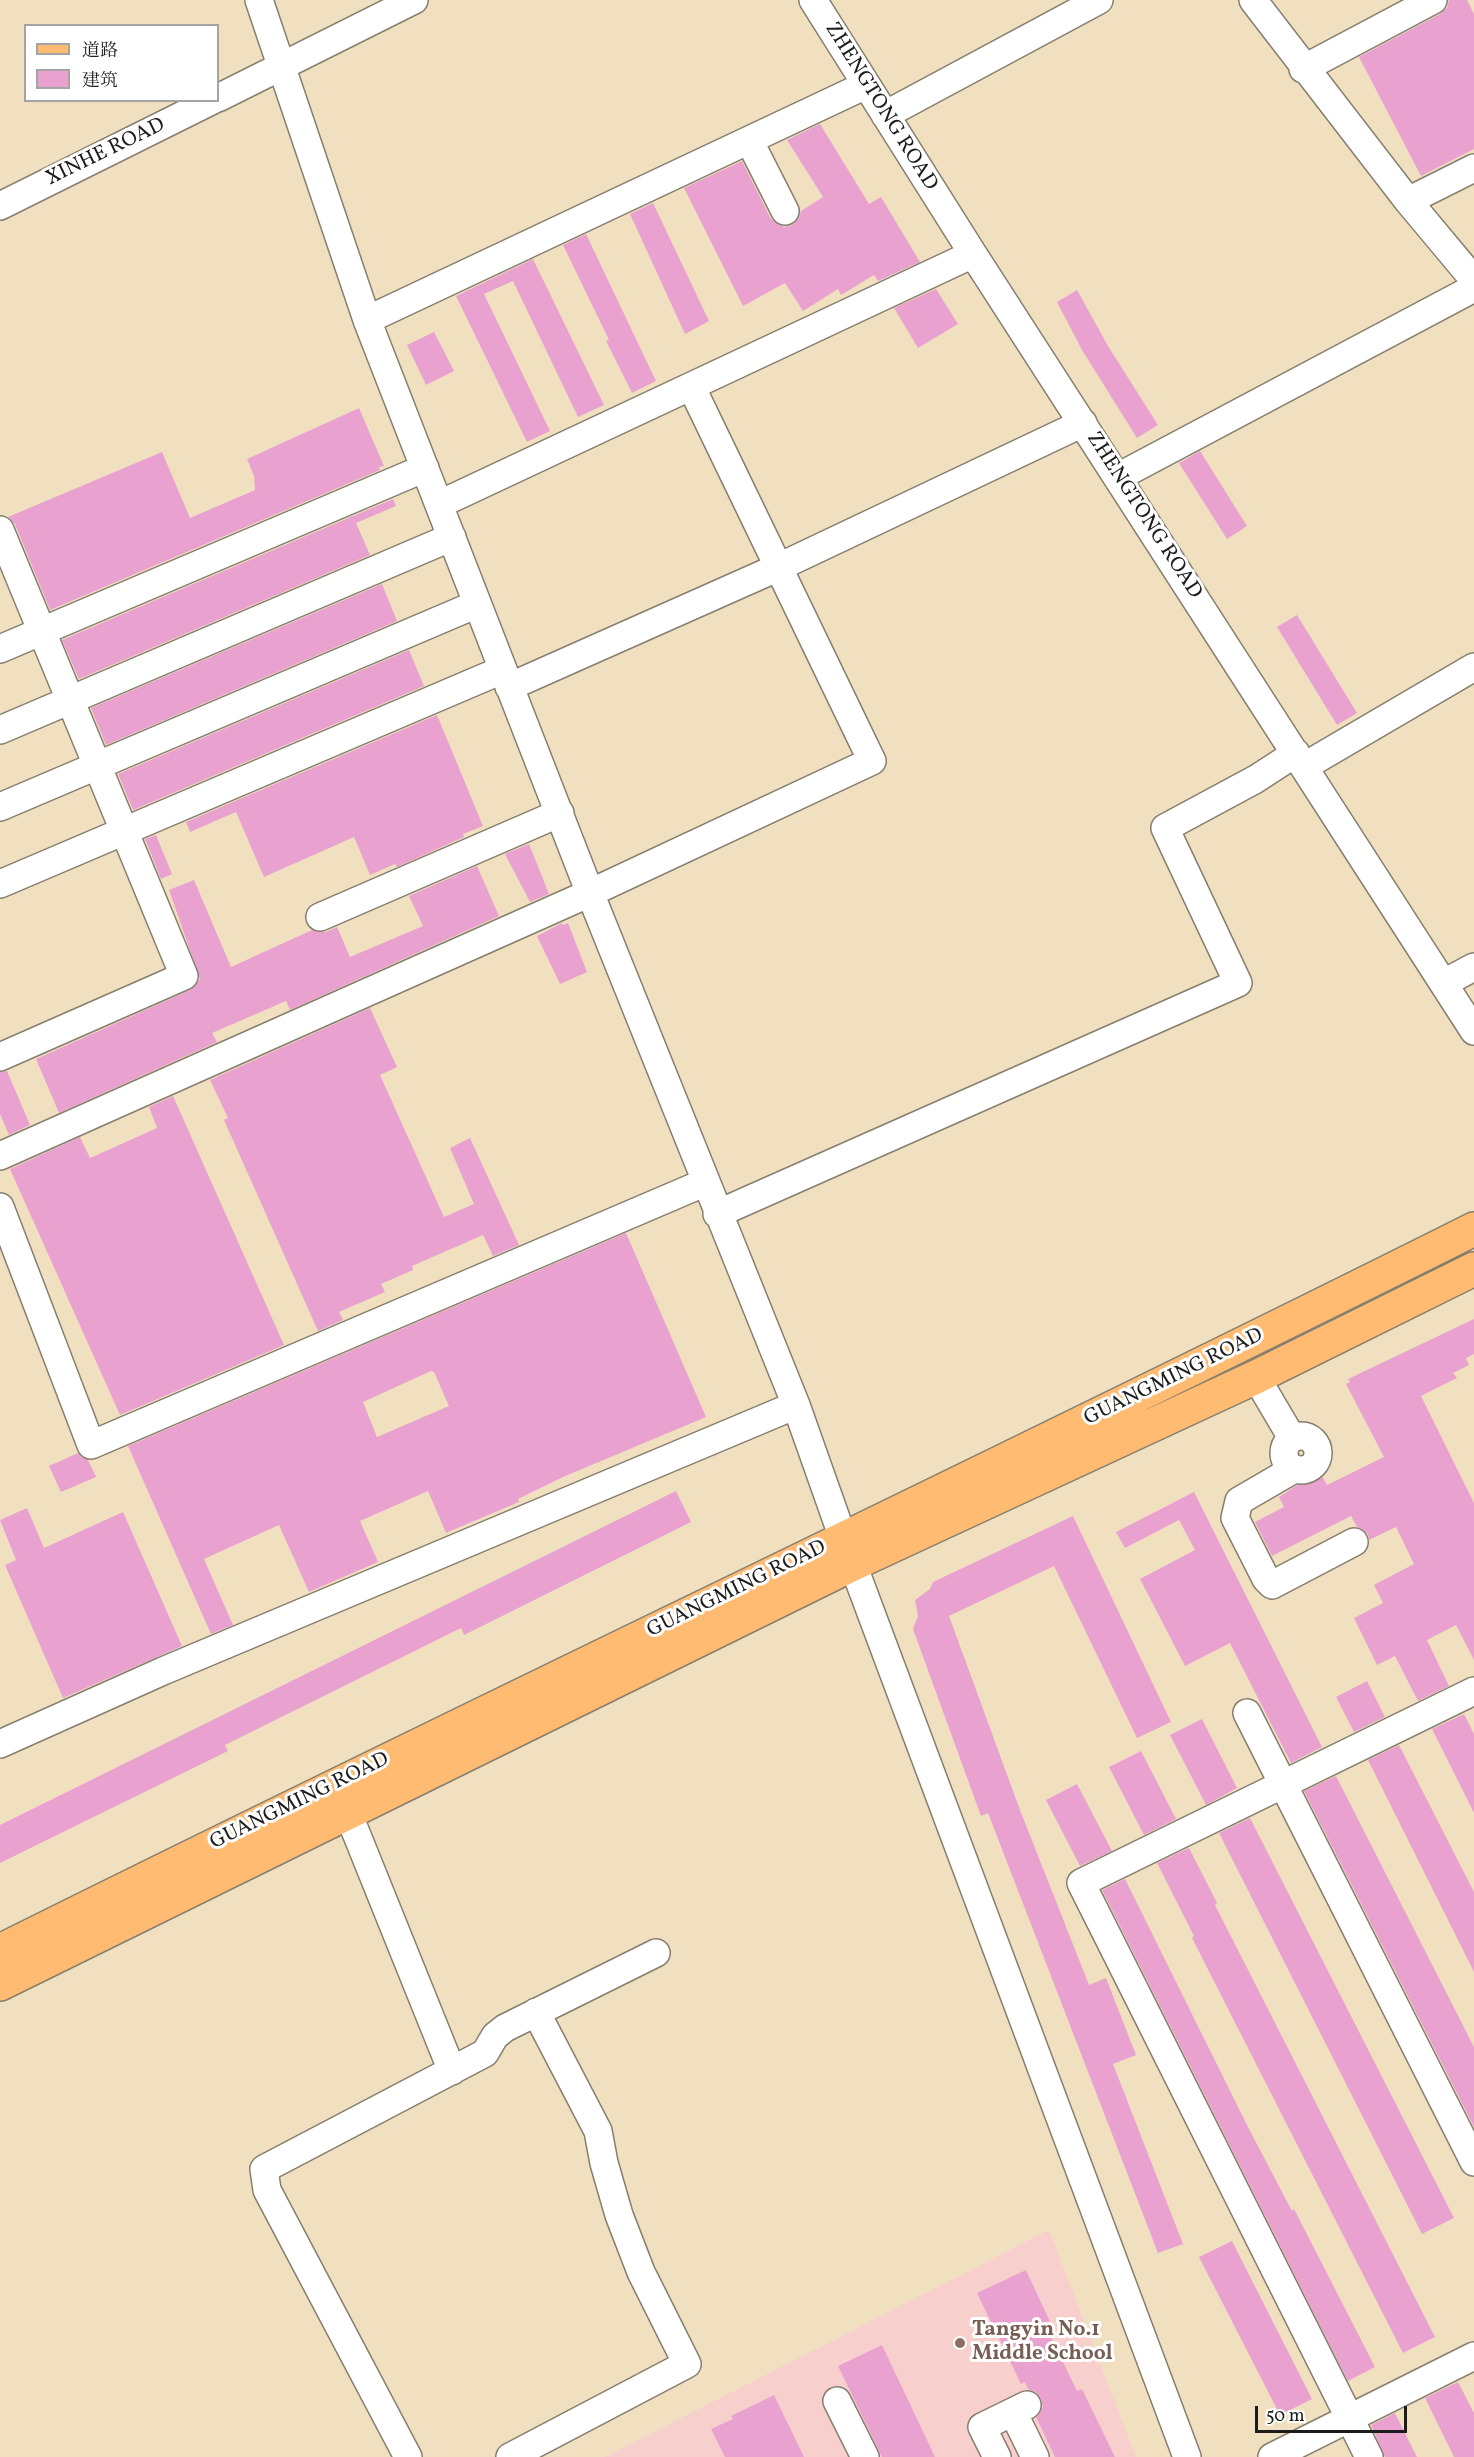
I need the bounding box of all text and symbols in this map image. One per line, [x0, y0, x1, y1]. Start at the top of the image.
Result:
street label: ZHENGTONG ROAD [818, 18, 942, 196]
legend [24, 24, 219, 102]
text: 道路 [82, 39, 118, 64]
text: 建筑 [82, 69, 118, 94]
street label: XINHE ROAD [42, 113, 170, 193]
street label: ZHENGTONG ROAD [1080, 428, 1206, 604]
street label: GUANGMING ROAD [1080, 1324, 1268, 1432]
street label: GUANGMING ROAD [643, 1536, 831, 1644]
street label: GUANGMING ROAD [206, 1748, 394, 1856]
place label: Tangyin No.1 Middle School [972, 2318, 1113, 2368]
marker: Tangyin No.1 Middle School [953, 2336, 967, 2350]
scale bar [1258, 2394, 1410, 2432]
text: 50 m [1266, 2404, 1305, 2429]

